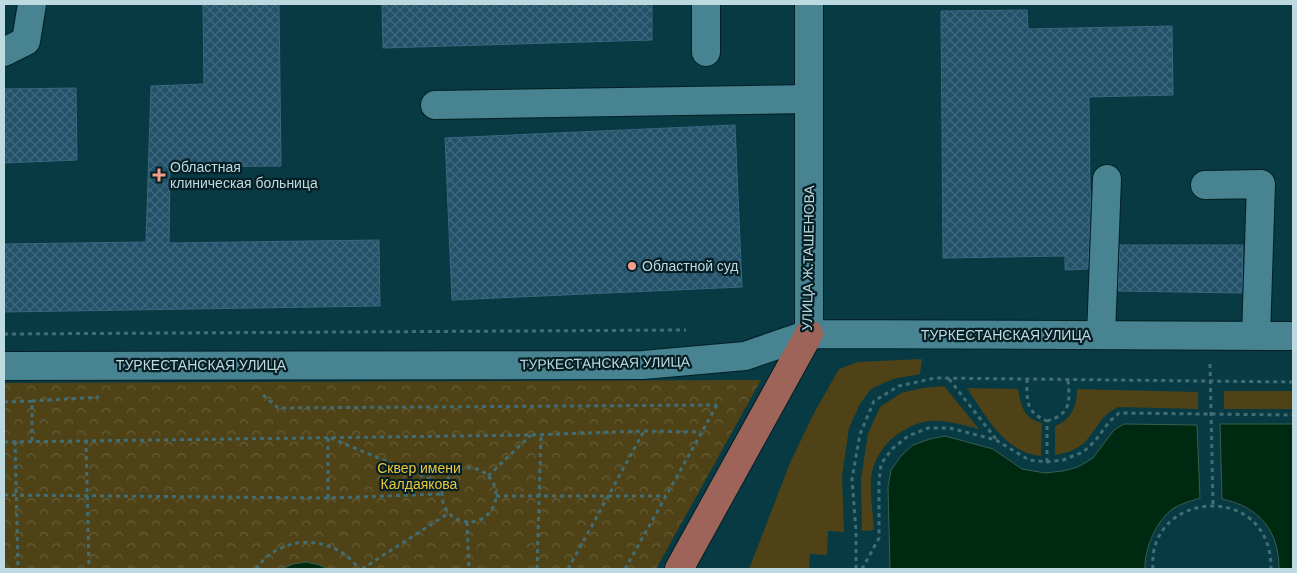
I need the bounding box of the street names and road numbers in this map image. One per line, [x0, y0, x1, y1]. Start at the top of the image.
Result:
street label: УЛИЦА Ж.ТАШЕНОВА [798, 184, 818, 331]
street label: ТУРКЕСТАНСКАЯ УЛИЦА [921, 326, 1092, 344]
street label: ТУРКЕСТАНСКАЯ УЛИЦА [520, 353, 691, 373]
street label: ТУРКЕСТАНСКАЯ УЛИЦА [116, 356, 287, 374]

